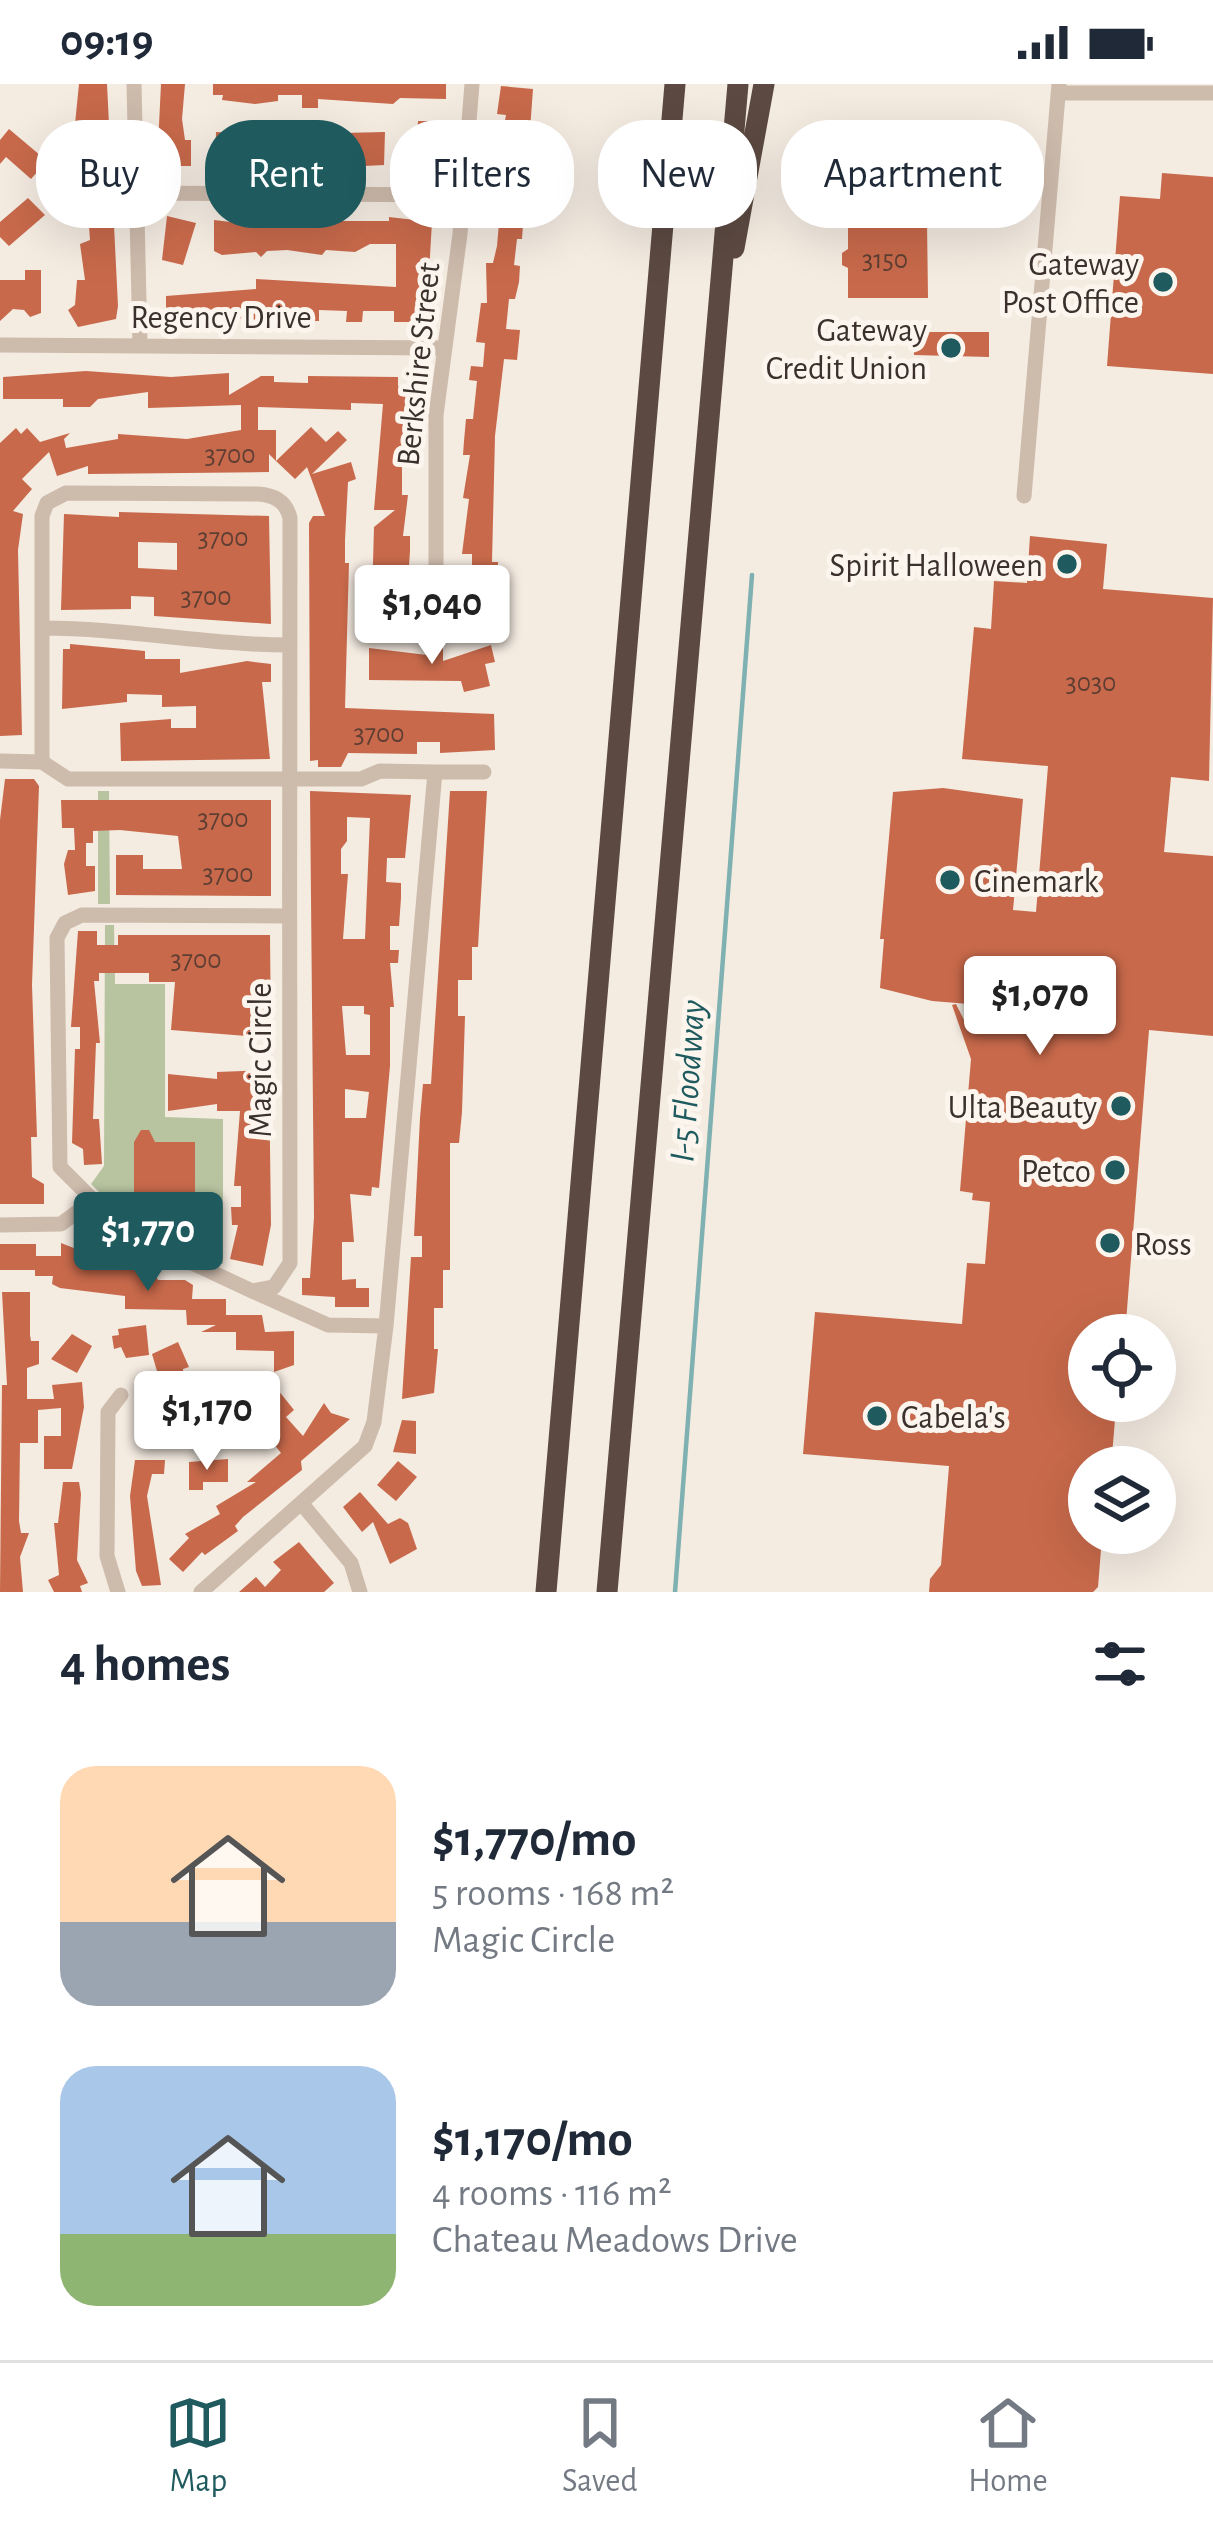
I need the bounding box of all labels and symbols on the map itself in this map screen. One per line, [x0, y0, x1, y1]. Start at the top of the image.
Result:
house number: 3150 [862, 246, 908, 273]
place label: Gateway Post Office [1002, 249, 1139, 320]
street label: Berkshire Street [392, 260, 447, 468]
marker: Gateway Post Office [1150, 269, 1176, 295]
street label: Regency Drive [130, 302, 312, 335]
place label: Gateway Credit Union [766, 315, 927, 386]
marker: Gateway Credit Union [938, 335, 964, 361]
house number: 3700 [205, 441, 255, 468]
house number: 3700 [198, 524, 248, 551]
place label: Spirit Halloween [830, 550, 1043, 583]
marker: Spirit Halloween [1054, 551, 1080, 577]
pin: $1,040 [334, 565, 530, 667]
house number: 3700 [181, 583, 231, 610]
house number: 3030 [1066, 669, 1116, 696]
house number: 3700 [354, 720, 404, 747]
house number: 3700 [198, 805, 248, 832]
house number: 3700 [203, 860, 253, 887]
place label: Cinemark [974, 866, 1098, 899]
marker: Cinemark [937, 867, 963, 893]
house number: 3700 [171, 946, 221, 973]
pin: $1,070 [942, 956, 1138, 1058]
street label: Magic Circle [245, 982, 278, 1138]
water label: I-5 Floodway [664, 999, 712, 1164]
place label: Ulta Beauty [948, 1092, 1097, 1125]
marker: Ulta Beauty [1108, 1093, 1134, 1119]
place label: Petco [1021, 1156, 1091, 1189]
marker: Petco [1102, 1157, 1128, 1183]
pin: $1,770 [50, 1192, 246, 1294]
place label: Ross [1134, 1229, 1192, 1262]
marker: Ross [1097, 1230, 1123, 1256]
pin: $1,170 [109, 1371, 305, 1473]
place label: Cabela's [901, 1402, 1006, 1435]
marker: Cabela's [864, 1403, 890, 1429]

